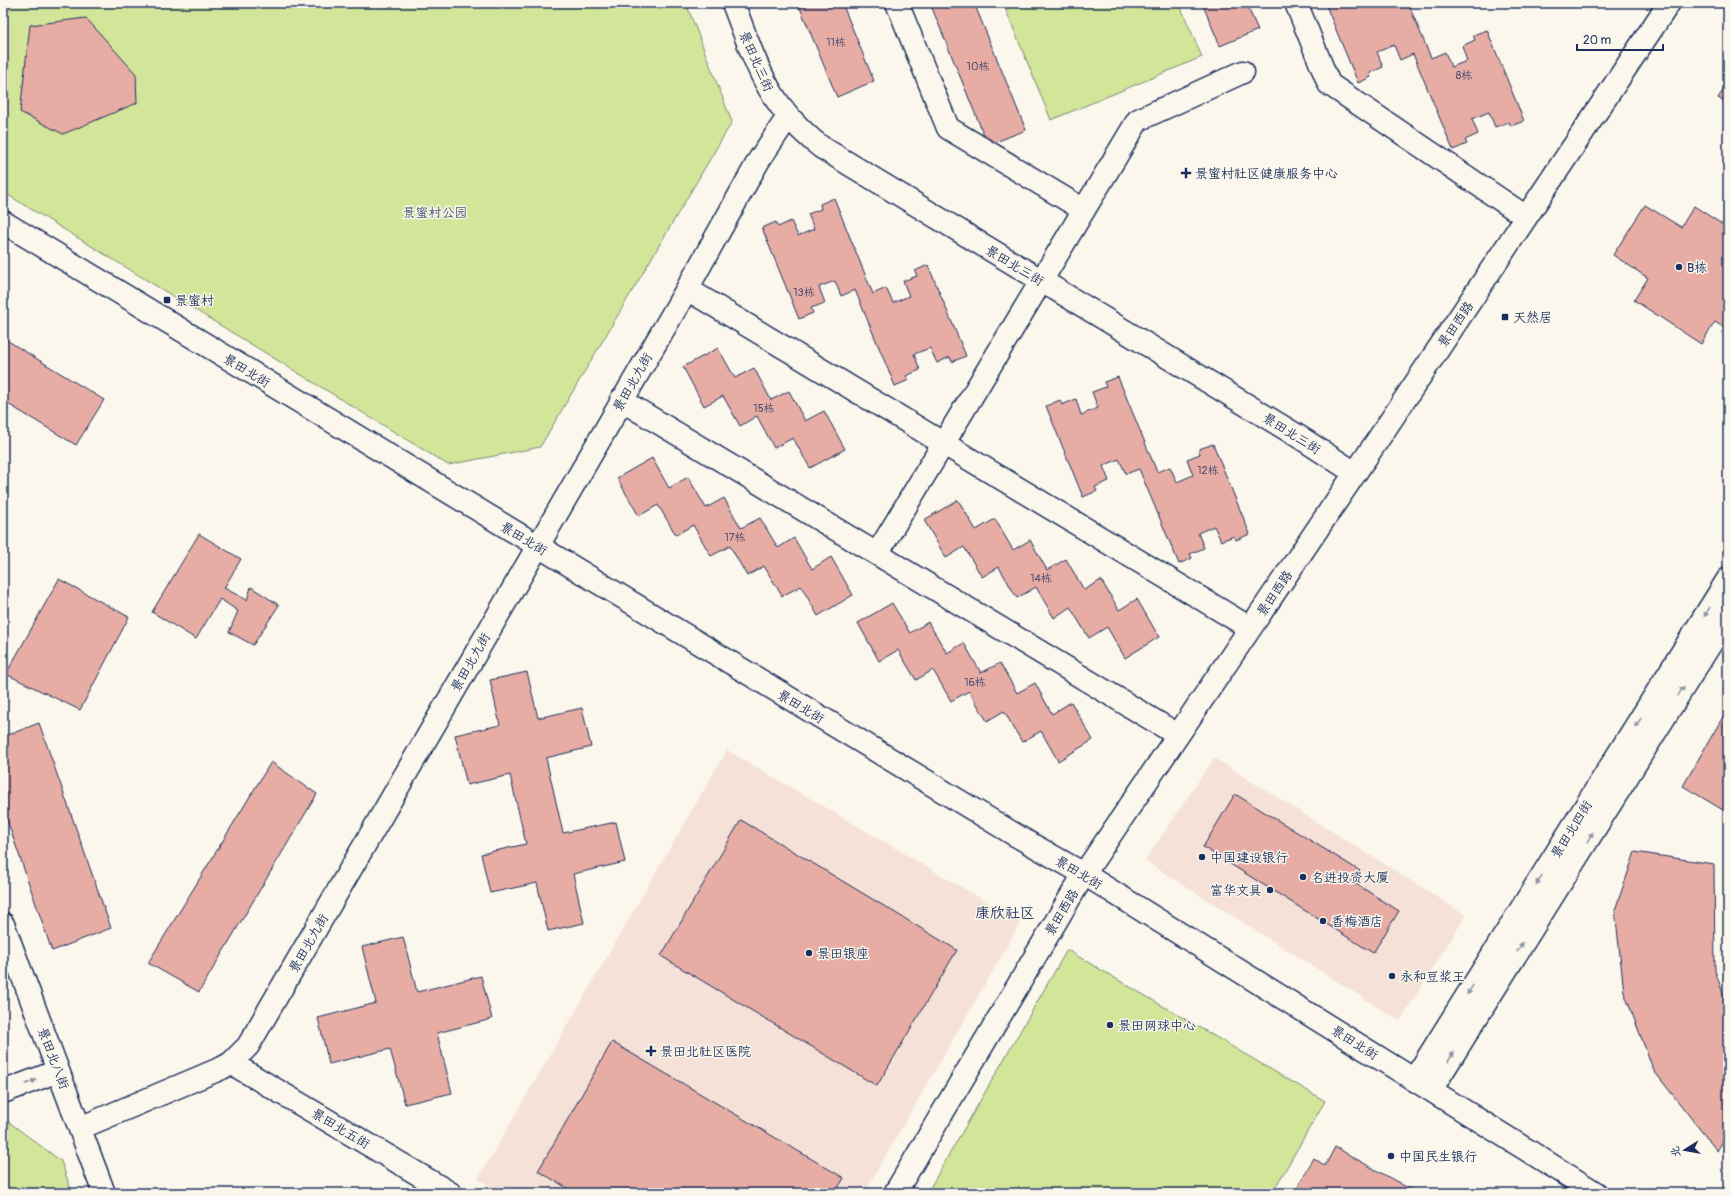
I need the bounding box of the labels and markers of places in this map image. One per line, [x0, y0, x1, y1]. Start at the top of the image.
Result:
place label: 景蜜村社区健康服务中心 [1195, 166, 1338, 182]
marker: 景蜜村社区健康服务中心 [1180, 167, 1192, 179]
place label: B栋 [1687, 260, 1707, 276]
marker: B栋 [1674, 262, 1684, 272]
place label: 景蜜村 [175, 293, 214, 309]
marker: 景蜜村 [162, 295, 172, 305]
place label: 天然居 [1513, 310, 1552, 326]
marker: 天然居 [1500, 312, 1510, 322]
place label: 中国建设银行 [1210, 850, 1288, 866]
marker: 中国建设银行 [1197, 852, 1207, 862]
place label: 名进投资大厦 [1311, 870, 1389, 886]
marker: 名进投资大厦 [1298, 872, 1308, 882]
place label: 富华文具 [1210, 883, 1262, 899]
marker: 富华文具 [1265, 885, 1275, 895]
place label: 香梅酒店 [1331, 914, 1383, 930]
marker: 香梅酒店 [1318, 916, 1328, 926]
place label: 景田银座 [817, 946, 869, 962]
marker: 景田银座 [804, 948, 814, 958]
place label: 永和豆浆王 [1400, 969, 1465, 985]
marker: 永和豆浆王 [1387, 971, 1397, 981]
place label: 景田网球中心 [1118, 1018, 1196, 1034]
marker: 景田网球中心 [1105, 1020, 1115, 1030]
place label: 景田北社区医院 [660, 1044, 751, 1060]
marker: 景田北社区医院 [645, 1045, 657, 1057]
place label: 中国民生银行 [1399, 1149, 1477, 1165]
marker: 中国民生银行 [1386, 1151, 1396, 1161]

